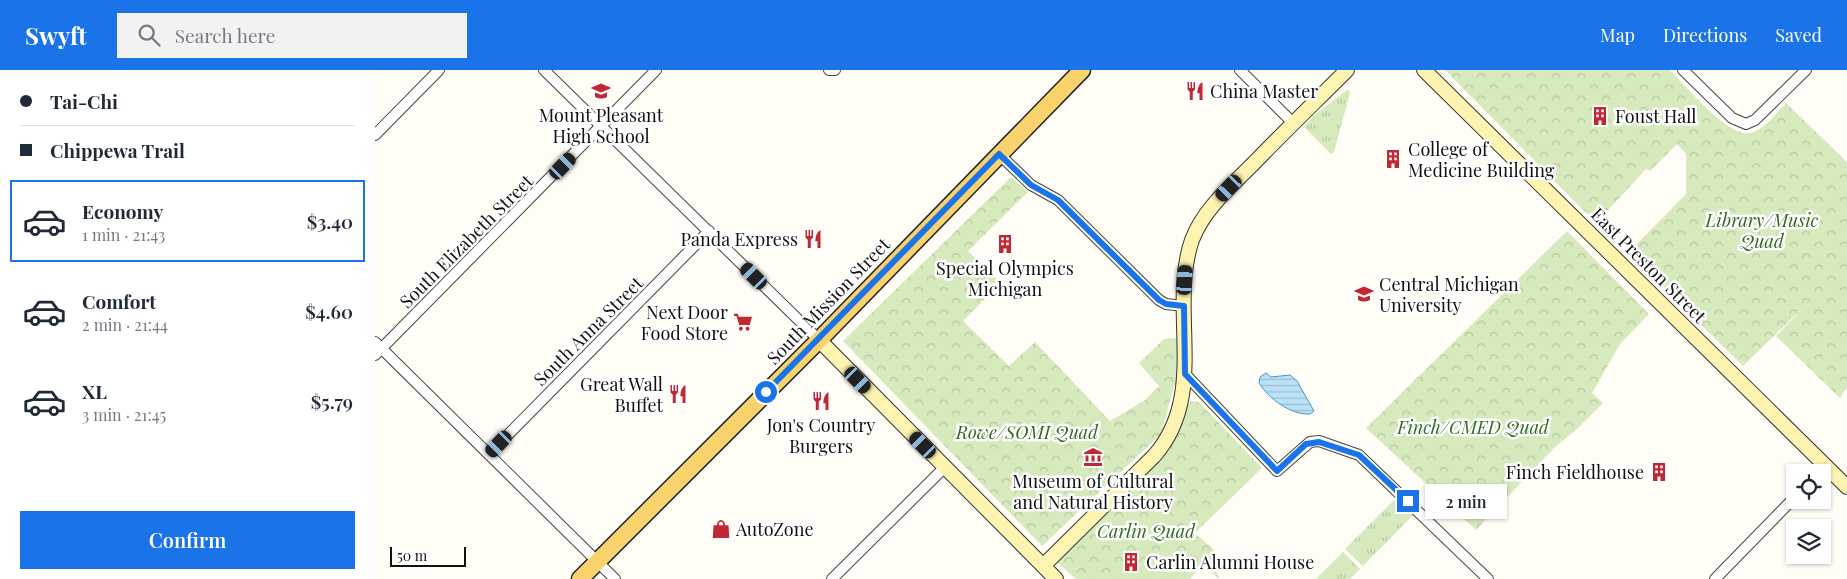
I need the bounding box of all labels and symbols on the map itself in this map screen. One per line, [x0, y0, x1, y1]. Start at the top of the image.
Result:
place label: China Master [1210, 79, 1318, 103]
school or university icon: Mount Pleasant High School [590, 80, 612, 102]
restaurant icon: China Master [1184, 80, 1206, 102]
place label: Mount Pleasant High School [539, 103, 664, 148]
place label: Foust Hall [1615, 104, 1697, 128]
building icon: Foust Hall [1589, 105, 1611, 127]
place label: College of Medicine Building [1408, 137, 1555, 182]
building icon: College of Medicine Building [1382, 148, 1404, 170]
car [547, 150, 578, 182]
street label: South Elizabeth Street [394, 169, 538, 313]
car [1213, 172, 1244, 204]
street label: East Preston Street [1586, 202, 1712, 328]
park label: Library/Music Quad [1705, 208, 1819, 253]
place label: Panda Express [681, 227, 798, 251]
restaurant icon: Panda Express [802, 228, 824, 250]
street label: South Mission Street [761, 232, 895, 369]
building icon: Special Olympics Michigan [994, 233, 1016, 255]
place label: Special Olympics Michigan [936, 256, 1074, 301]
car [738, 260, 769, 292]
car [1176, 265, 1193, 295]
street label: South Anna Street [528, 271, 648, 391]
place label: Central Michigan University [1379, 272, 1519, 317]
school or university icon: Central Michigan University [1353, 283, 1375, 305]
place label: Next Door Food Store [641, 300, 728, 345]
supermarket icon: Next Door Food Store [732, 311, 754, 333]
car [842, 364, 873, 396]
place label: Great Wall Buffet [580, 372, 664, 417]
route start [755, 381, 777, 403]
restaurant icon: Great Wall Buffet [667, 383, 689, 405]
restaurant icon: Jon's Country Burgers [810, 390, 832, 412]
place label: Jon's Country Burgers [766, 413, 875, 458]
park label: Finch/CMED Quad [1396, 415, 1550, 439]
park label: Rowe/SOMI Quad [955, 420, 1099, 444]
car [483, 428, 514, 460]
car [907, 429, 938, 461]
museum icon: Museum of Cultural and Natural History [1082, 446, 1104, 468]
place label: Finch Fieldhouse [1506, 460, 1644, 484]
building icon: Finch Fieldhouse [1648, 461, 1670, 483]
place label: Museum of Cultural and Natural History [1012, 469, 1174, 514]
callout: 2 min [1425, 484, 1508, 518]
route end [1397, 490, 1419, 512]
place label: AutoZone [735, 517, 814, 541]
shop icon: AutoZone [710, 518, 732, 540]
park label: Carlin Quad [1097, 519, 1196, 543]
scale bar [390, 544, 466, 567]
place label: Carlin Alumni House [1146, 550, 1314, 574]
building icon: Carlin Alumni House [1120, 551, 1142, 573]

